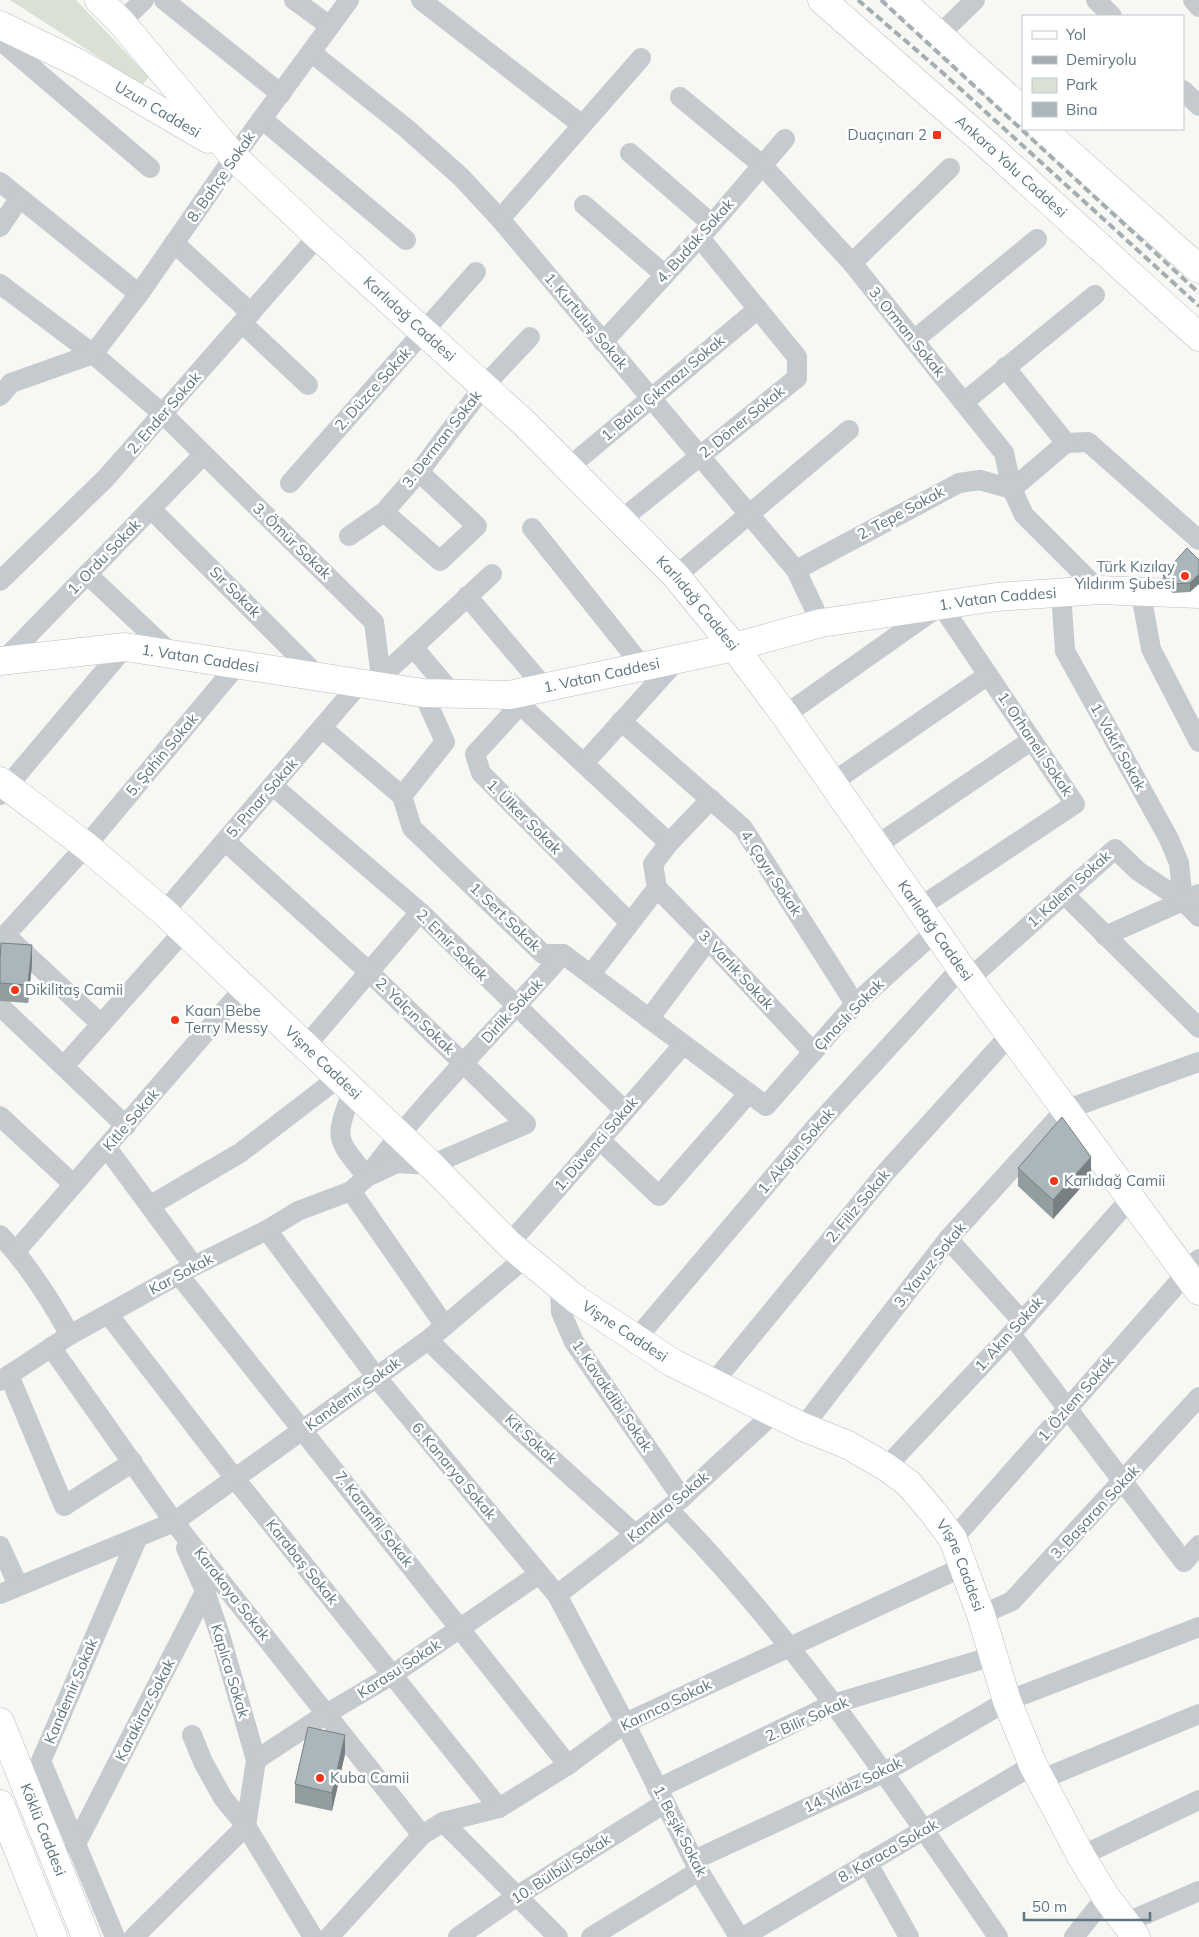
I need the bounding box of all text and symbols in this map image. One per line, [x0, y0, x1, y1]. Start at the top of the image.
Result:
legend [1022, 15, 1184, 130]
text: Yol [1065, 25, 1086, 44]
text: Demiryolu [1066, 50, 1137, 69]
text: Park [1066, 75, 1098, 94]
street label: Uzun Caddesi [112, 77, 204, 142]
text: Bina [1066, 100, 1098, 119]
street label: Ankara Yolu Caddesi [952, 111, 1071, 221]
place label: Duaçınarı 2 [847, 125, 927, 144]
street label: 8. Bahçe Sokak [182, 128, 259, 226]
marker: Duaçınarı 2 [931, 129, 943, 141]
street label: 4. Budak Sokak [652, 194, 738, 287]
street label: 1. Kurtuluş Sokak [541, 269, 632, 373]
street label: Karlıdağ Caddesi [360, 272, 460, 365]
street label: 3. Orman Sokak [865, 283, 950, 381]
street label: 1. Balcı Çıkmazı Sokak [597, 330, 728, 445]
street label: 2. Düzce Sokak [330, 343, 415, 434]
street label: 2. Ender Sokak [123, 367, 205, 458]
street label: 2. Döner Sokak [695, 381, 789, 462]
street label: 3. Derman Sokak [398, 386, 486, 491]
street label: 2. Tepe Sokak [854, 482, 948, 543]
street label: 3. Ömür Sokak [249, 499, 336, 583]
street label: 1. Ordu Sokak [63, 515, 144, 598]
street label: Karlıdağ Caddesi [652, 552, 743, 654]
place label: Türk Kızılay Yıldırım Şubesi [1074, 557, 1175, 593]
street label: Sır Sokak [206, 562, 265, 621]
marker: Türk Kızılay Yıldırım Şubesi [1179, 570, 1191, 582]
street label: 1. Vatan Caddesi [937, 583, 1057, 614]
street label: 1. Vatan Caddesi [141, 640, 260, 677]
street label: 1. Vatan Caddesi [542, 653, 661, 697]
street label: 1. Orhaneli Sokak [994, 688, 1077, 800]
street label: 1. Vakıf Sokak [1086, 700, 1151, 794]
street label: 5. Şahin Sokak [122, 709, 202, 800]
street label: 5. Pınar Sokak [222, 754, 301, 841]
street label: 1. Ülker Sokak [483, 775, 566, 858]
street label: 4. Çayır Sokak [737, 826, 806, 919]
street label: 1. Kalem Sokak [1023, 846, 1115, 931]
street label: Karlıdağ Caddesi [894, 877, 977, 985]
street label: 1. Sert Sokak [466, 878, 545, 955]
street label: 2. Emir Sokak [413, 905, 492, 985]
street label: 3. Varlık Sokak [695, 926, 778, 1013]
street label: 2. Yalçın Sokak [372, 973, 459, 1058]
street label: Dirlik Sokak [477, 974, 546, 1047]
street label: Çınaslı Sokak [810, 975, 888, 1054]
place label: Dikilitaş Camii [25, 980, 123, 999]
marker: Dikilitaş Camii [9, 984, 21, 996]
place label: Kaan Bebe Terry Messy [185, 1001, 268, 1037]
marker: Kaan Bebe Terry Messy [169, 1014, 181, 1026]
street label: Vişne Caddesi [281, 1021, 366, 1103]
street label: Kitle Sokak [98, 1084, 163, 1155]
street label: 1. Düvenci Sokak [550, 1093, 642, 1195]
street label: 1. Akgün Sokak [753, 1104, 838, 1198]
street label: 2. Filiz Sokak [822, 1165, 894, 1246]
place label: Karlıdağ Camii [1064, 1171, 1165, 1190]
marker: Karlıdağ Camii [1048, 1175, 1060, 1187]
street label: 3. Yavuz Sokak [890, 1218, 970, 1311]
street label: Kar Sokak [145, 1249, 216, 1298]
street label: 1. Akın Sokak [970, 1292, 1047, 1375]
street label: Vişne Caddesi [579, 1296, 671, 1366]
street label: 1. Kavakdibi Sokak [568, 1336, 657, 1455]
street label: 1. Özlem Sokak [1033, 1352, 1118, 1445]
street label: Kandemir Sokak [301, 1353, 404, 1434]
street label: Kit Sokak [501, 1410, 562, 1468]
street label: 6. Kanarya Sokak [408, 1418, 501, 1524]
street label: 3. Başaran Sokak [1046, 1461, 1143, 1563]
street label: 7. Karanfil Sokak [331, 1467, 418, 1571]
street label: Kandıra Sokak [623, 1467, 712, 1546]
street label: Karabaş Sokak [262, 1515, 343, 1608]
street label: Vişne Caddesi [932, 1515, 989, 1614]
street label: Karakaya Sokak [190, 1544, 275, 1644]
street label: Kaplıca Sokak [207, 1622, 254, 1720]
street label: Kandemir Sokak [40, 1635, 101, 1746]
street label: Karasu Sokak [354, 1635, 444, 1702]
street label: Karakiraz Sokak [111, 1655, 179, 1764]
street label: Karınca Sokak [617, 1674, 715, 1735]
street label: 2. Bilir Sokak [762, 1692, 852, 1745]
street label: 14. Yıldız Sokak [801, 1752, 905, 1817]
place label: Kuba Camii [330, 1768, 409, 1787]
marker: Kuba Camii [314, 1772, 326, 1784]
street label: Köklü Caddesi [17, 1780, 71, 1879]
street label: 1. Beşik Sokak [649, 1782, 712, 1880]
street label: 8. Karaca Sokak [835, 1814, 941, 1887]
street label: 10. Bülbül Sokak [507, 1829, 614, 1908]
scale bar [1024, 1890, 1150, 1922]
text: 50 m [1032, 1897, 1067, 1916]

